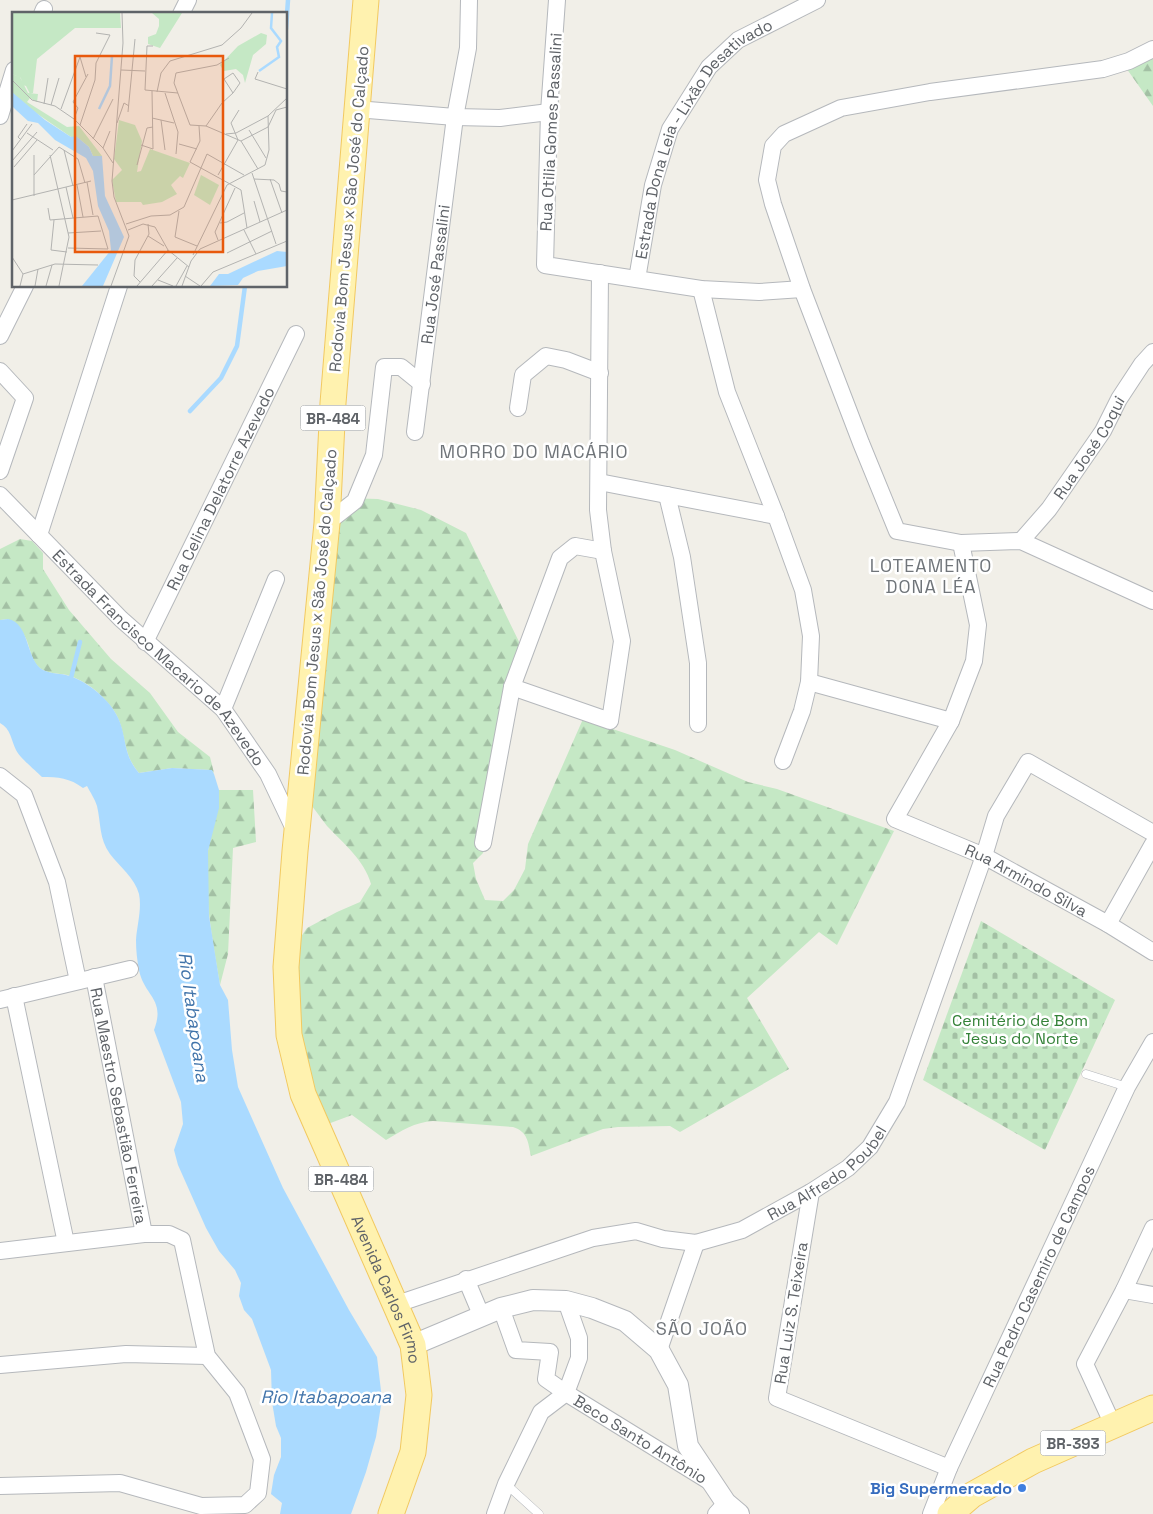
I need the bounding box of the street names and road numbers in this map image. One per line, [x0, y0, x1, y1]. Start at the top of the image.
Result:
street label: Estrada Dona Leia - Lixão Desativado [630, 14, 776, 261]
street label: Rua Otilia Gomes Passalini [535, 32, 567, 232]
street label: Rodovia Bom Jesus x São José do Calçado [324, 45, 374, 373]
street label: Rua José Passalini [416, 203, 454, 345]
street label: Rua Celina Delatorre Azevedo [162, 383, 279, 594]
street label: Rua José Coqui [1048, 392, 1129, 503]
road number: BR-484 [300, 406, 366, 430]
street label: Rodovia Bom Jesus x São José do Calçado [292, 448, 342, 776]
street label: Estrada Francisco Macario de Azevedo [48, 545, 270, 770]
street label: Rua Armindo Silva [962, 839, 1091, 921]
street label: Rua Maestro Sebastião Ferreira [86, 986, 152, 1226]
street label: Rua Alfredo Poubel [763, 1122, 891, 1225]
street label: Rua Pedro Casemiro de Campos [978, 1162, 1099, 1391]
road number: BR-484 [308, 1166, 374, 1192]
street label: Avenida Carlos Firmo [347, 1212, 426, 1365]
street label: Rua Luiz S. Teixeira [769, 1240, 813, 1386]
street label: Beco Santo Antônio [570, 1390, 711, 1488]
road number: BR-393 [1040, 1430, 1106, 1456]

